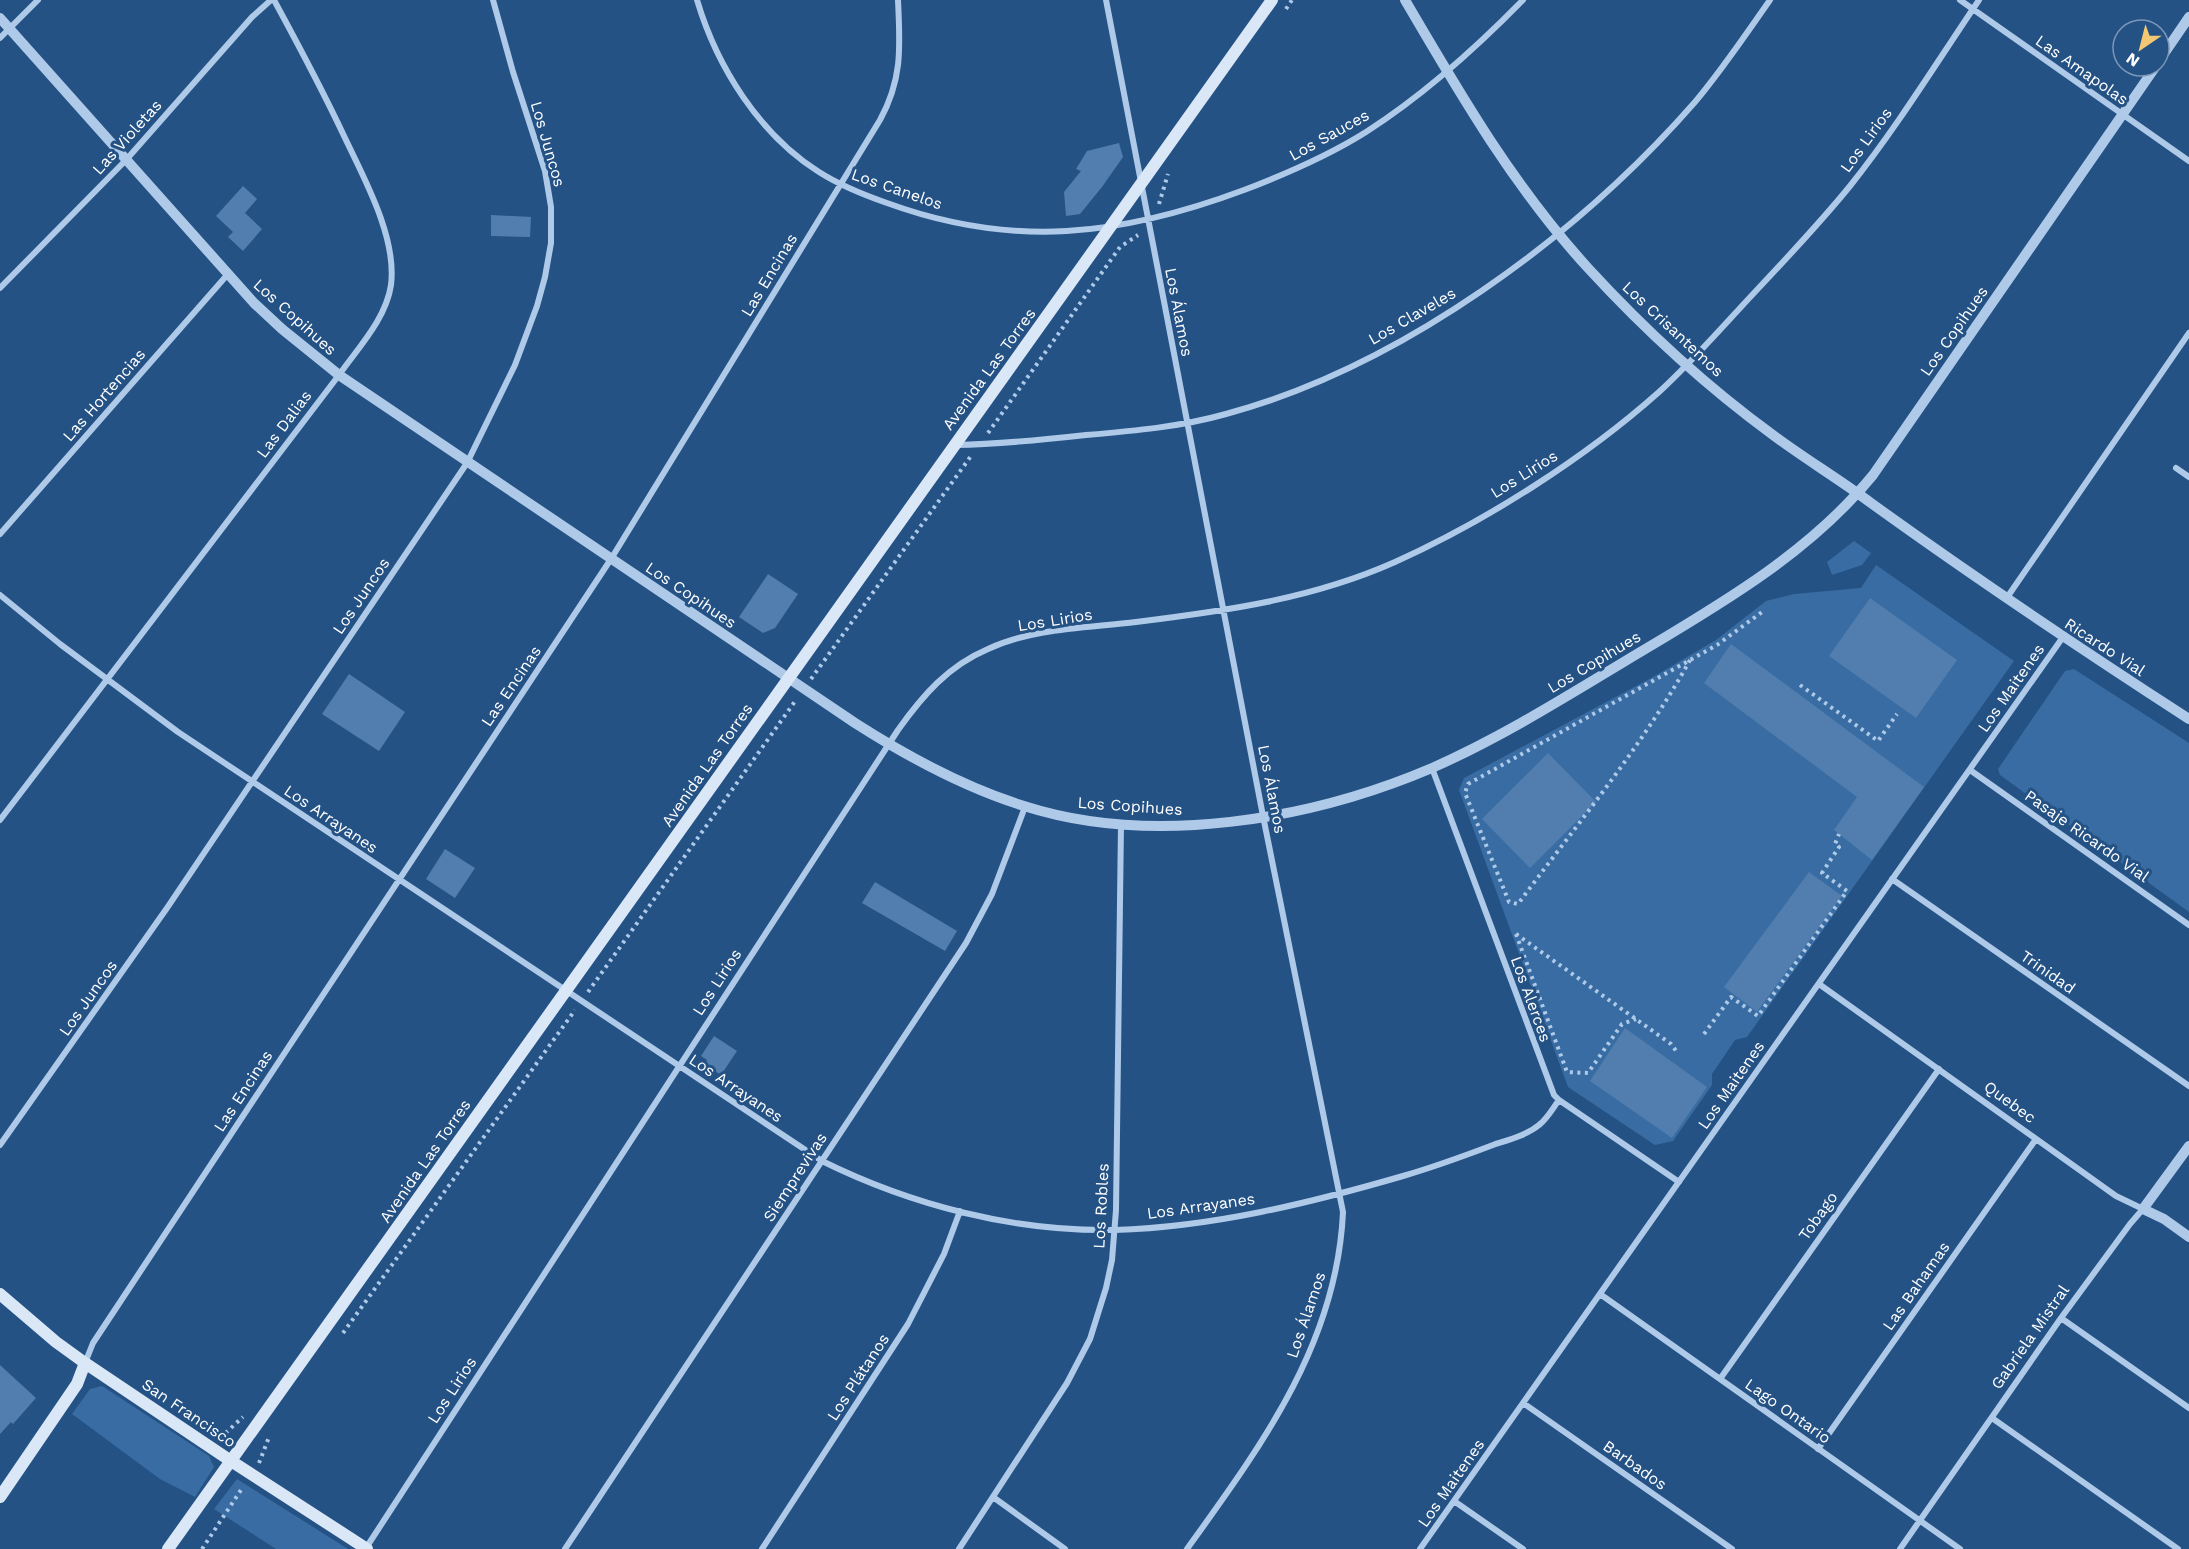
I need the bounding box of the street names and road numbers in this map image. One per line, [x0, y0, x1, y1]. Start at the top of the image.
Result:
street label: Las Amapolas [2032, 31, 2132, 109]
street label: Las Violetas [88, 96, 166, 178]
street label: Los Juncos [527, 99, 569, 189]
street label: Los Lirios [1836, 104, 1896, 176]
street label: Los Sauces [1286, 105, 1372, 165]
street label: Los Canelos [849, 165, 945, 213]
street label: Las Encinas [737, 230, 801, 320]
street label: Los Álamos [1161, 266, 1197, 358]
street label: Los Copihues [250, 275, 340, 359]
street label: Los Crisantemos [1619, 277, 1727, 381]
street label: Los Copihues [1916, 282, 1992, 380]
street label: Los Claveles [1365, 283, 1459, 349]
street label: Avenida Las Torres [938, 304, 1040, 434]
street label: Las Hortencias [59, 345, 149, 445]
street label: Las Dalias [252, 386, 316, 462]
street label: Los Lirios [1487, 446, 1561, 502]
street label: Los Juncos [328, 554, 394, 638]
street label: Los Copihues [642, 558, 740, 632]
street label: Los Lirios [1016, 605, 1094, 635]
street label: Ricardo Vial [2061, 614, 2149, 680]
street label: Los Copihues [1544, 627, 1644, 697]
street label: Los Maitenes [1974, 640, 2048, 736]
street label: Las Encinas [477, 642, 545, 730]
street label: Avenida Las Torres [657, 700, 757, 830]
street label: Los Álamos [1254, 743, 1290, 835]
street label: Los Arrayanes [281, 781, 381, 857]
street label: Pasaje Ricardo Vial [2021, 786, 2153, 886]
street label: Los Copihues [1077, 793, 1183, 819]
street label: Los Lirios [688, 945, 746, 1019]
street label: Trinidad [2017, 946, 2079, 998]
street label: Los Alerces [1507, 954, 1555, 1044]
street label: Los Juncos [55, 956, 121, 1040]
street label: Los Maitenes [1694, 1037, 1768, 1133]
street label: Las Encinas [210, 1047, 276, 1135]
street label: Los Arrayanes [686, 1050, 786, 1126]
street label: Quebec [1980, 1077, 2040, 1127]
street label: Avenida Las Torres [375, 1096, 475, 1226]
street label: Siemprevivas [759, 1129, 831, 1225]
street label: Los Robles [1089, 1163, 1113, 1249]
street label: Tobago [1795, 1188, 1841, 1244]
street label: Los Arrayanes [1146, 1189, 1256, 1223]
street label: Las Bahamas [1878, 1238, 1954, 1334]
street label: Los Álamos [1282, 1269, 1330, 1361]
street label: Gabriela Mistral [1987, 1281, 2073, 1393]
street label: Los Plátanos [823, 1330, 893, 1424]
street label: Los Lirios [423, 1353, 481, 1427]
street label: San Francisco [138, 1375, 240, 1451]
street label: Lago Ontario [1742, 1375, 1834, 1447]
street label: Los Maitenes [1414, 1435, 1488, 1531]
street label: Barbados [1600, 1436, 1670, 1494]

